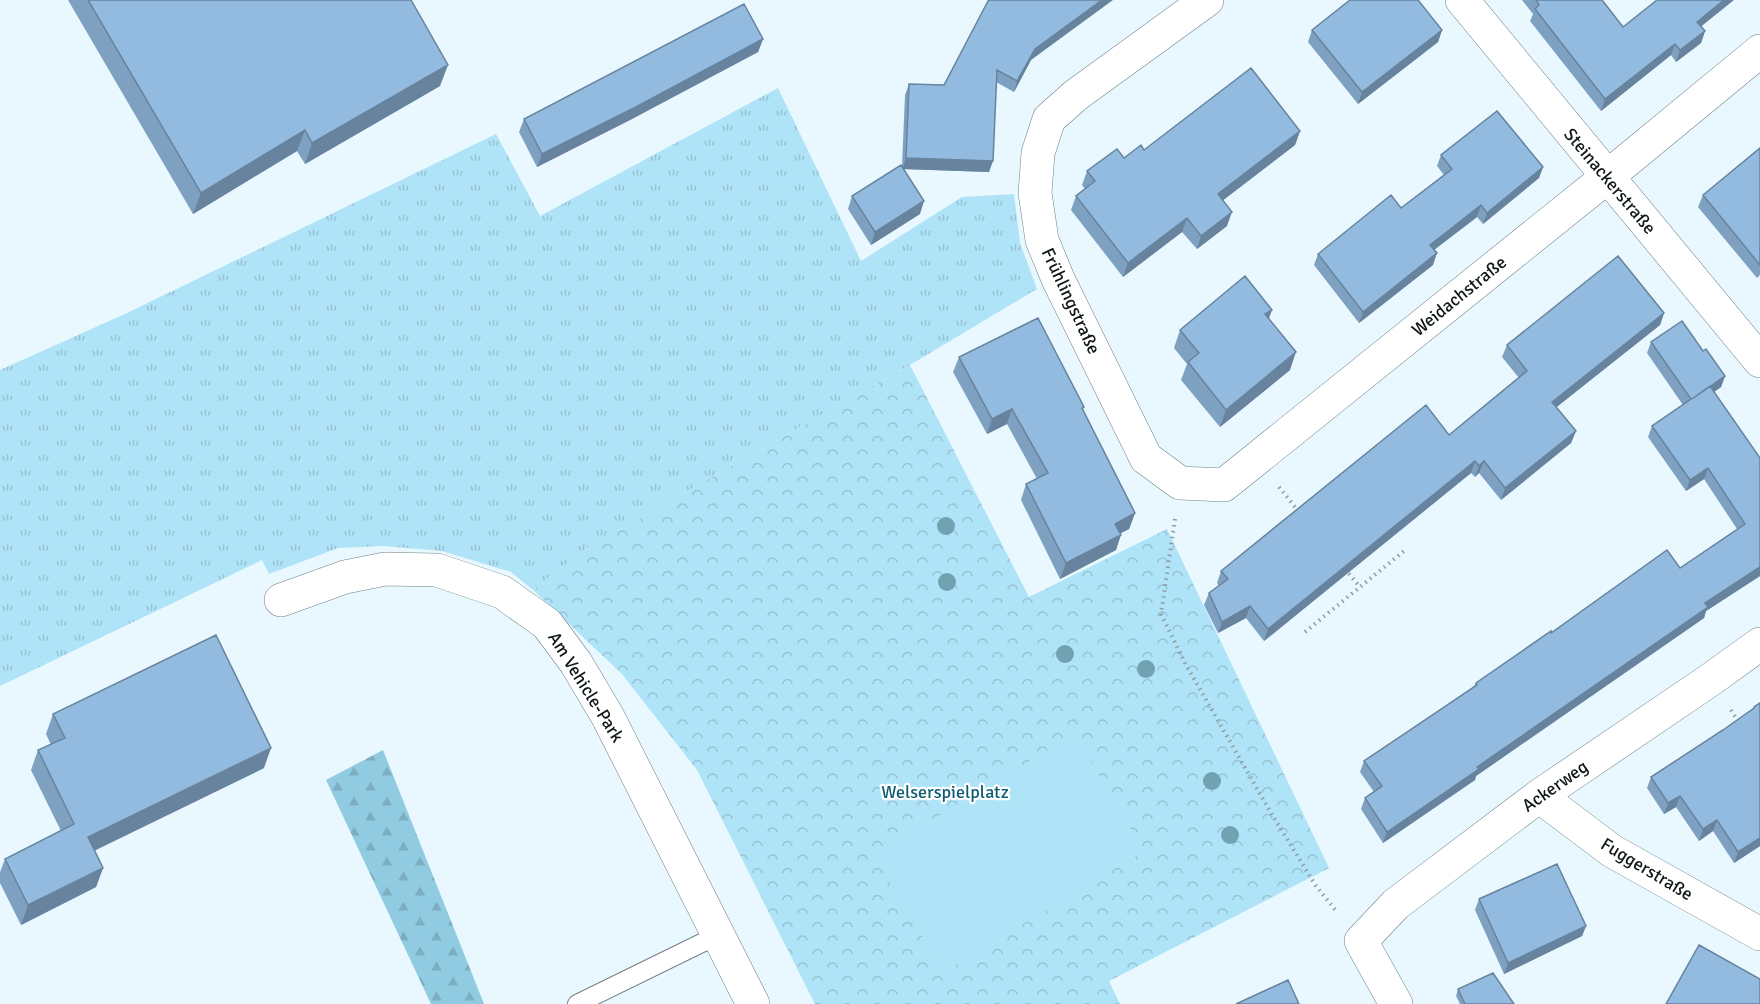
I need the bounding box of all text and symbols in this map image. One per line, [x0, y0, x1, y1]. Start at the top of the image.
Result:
street label: Steinackerstraße [1559, 123, 1661, 239]
street label: Frühlingstraße [1037, 244, 1105, 358]
street label: Weidachstraße [1407, 251, 1511, 341]
street label: Am Vehicle-Park [543, 628, 629, 746]
street label: Ackerweg [1518, 755, 1592, 817]
park label: Welserspielplatz [881, 781, 1009, 803]
street label: Fuggerstraße [1597, 833, 1697, 905]

